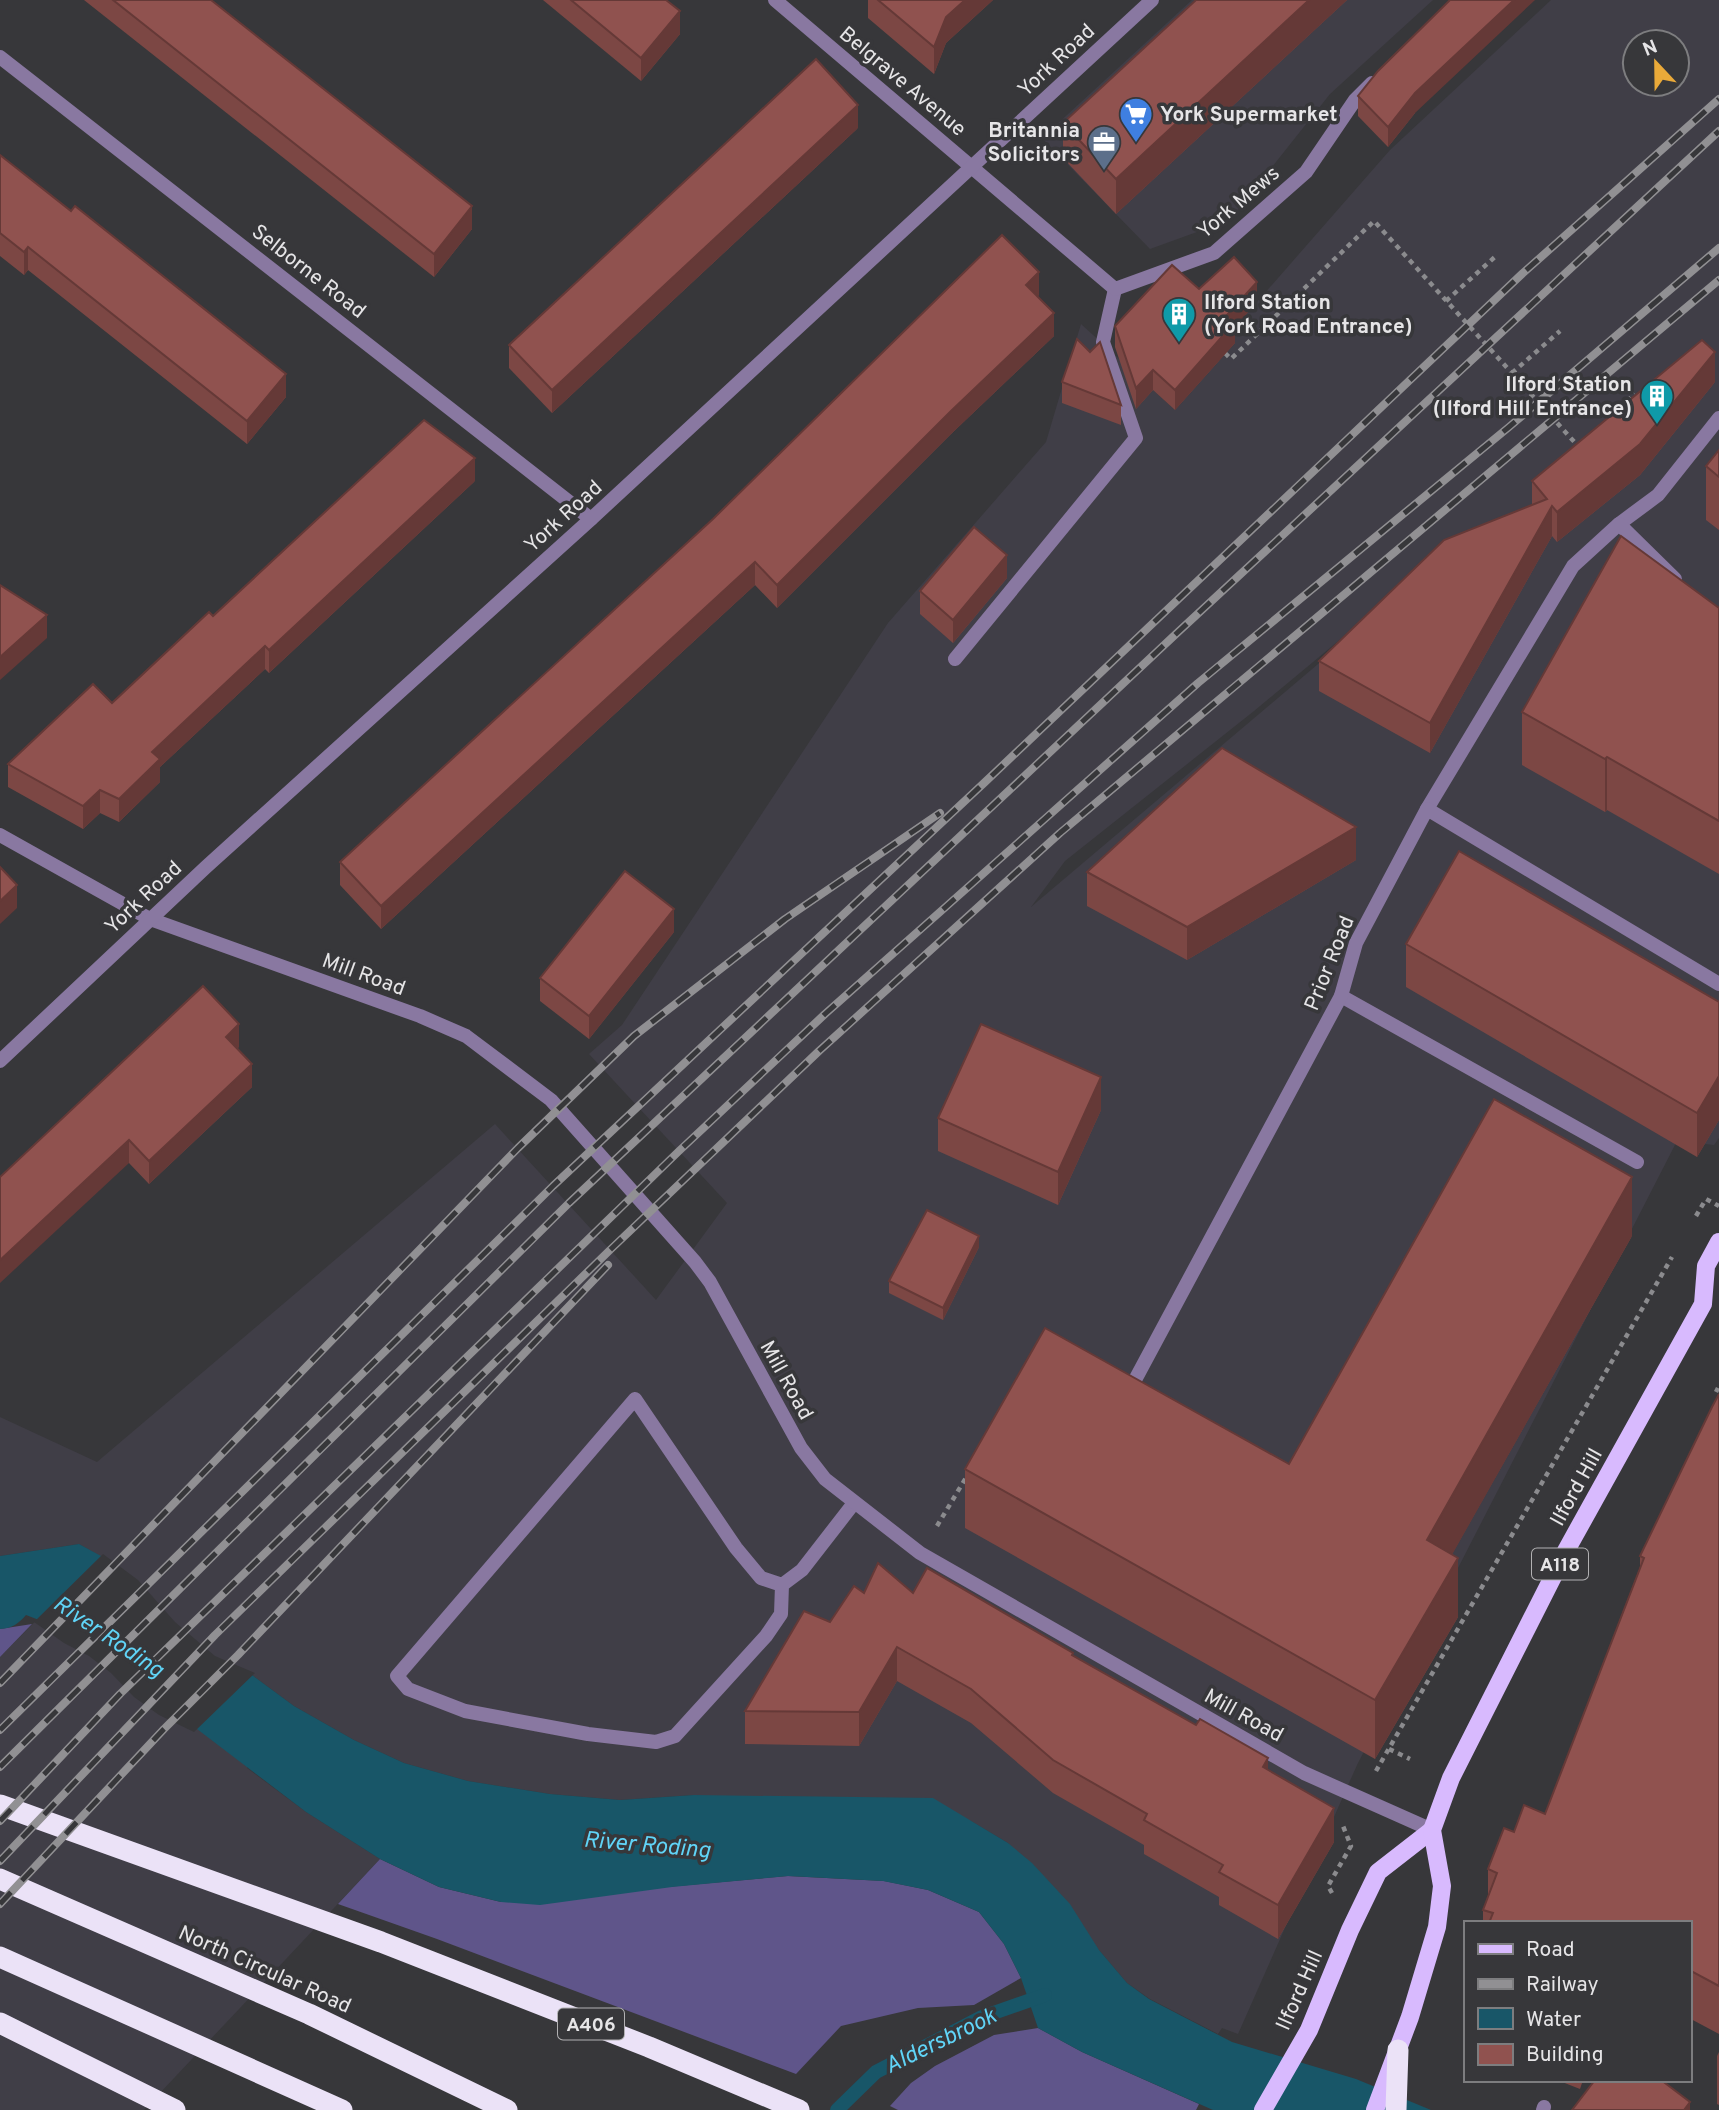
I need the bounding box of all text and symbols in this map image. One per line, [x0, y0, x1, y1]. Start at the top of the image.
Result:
street label: York Road [1013, 19, 1101, 104]
street label: Belgrave Avenue [833, 21, 971, 143]
north arrow [1621, 28, 1691, 98]
text: N [1640, 35, 1661, 63]
supermarket icon: York Supermarket [1117, 95, 1155, 144]
place label: York Supermarket [1160, 102, 1338, 129]
place label: Britannia Solicitors [988, 118, 1080, 169]
office icon: Britannia Solicitors [1085, 123, 1123, 172]
street label: York Mews [1192, 161, 1286, 246]
street label: Selborne Road [245, 219, 371, 325]
place label: Ilford Station (York Road Entrance) [1204, 290, 1413, 341]
building icon: Ilford Station (York Road Entrance) [1160, 295, 1198, 344]
place label: Ilford Station (Ilford Hill Entrance) [1433, 372, 1632, 423]
building icon: Ilford Station (Ilford Hill Entrance) [1638, 377, 1676, 426]
street label: York Road [519, 475, 609, 559]
street label: York Road [100, 856, 188, 941]
street label: Prior Road [1299, 912, 1362, 1015]
street label: Mill Road [318, 948, 409, 1003]
street label: Mill Road [753, 1336, 819, 1425]
street label: Ilford Hill [1545, 1444, 1610, 1531]
road number: A118 [1532, 1548, 1588, 1580]
water label: River Roding [47, 1590, 169, 1686]
street label: Mill Road [1199, 1683, 1288, 1749]
water label: River Roding [582, 1827, 712, 1867]
street label: North Circular Road [174, 1920, 355, 2021]
legend [1464, 1921, 1691, 2082]
text: Road [1526, 1937, 1575, 1964]
street label: Ilford Hill [1271, 1946, 1330, 2035]
text: Railway [1526, 1972, 1599, 1999]
water label: Aldersbrook [880, 2003, 1002, 2082]
text: Water [1526, 2007, 1581, 2034]
road number: A406 [558, 2008, 624, 2040]
text: Building [1526, 2042, 1604, 2069]

